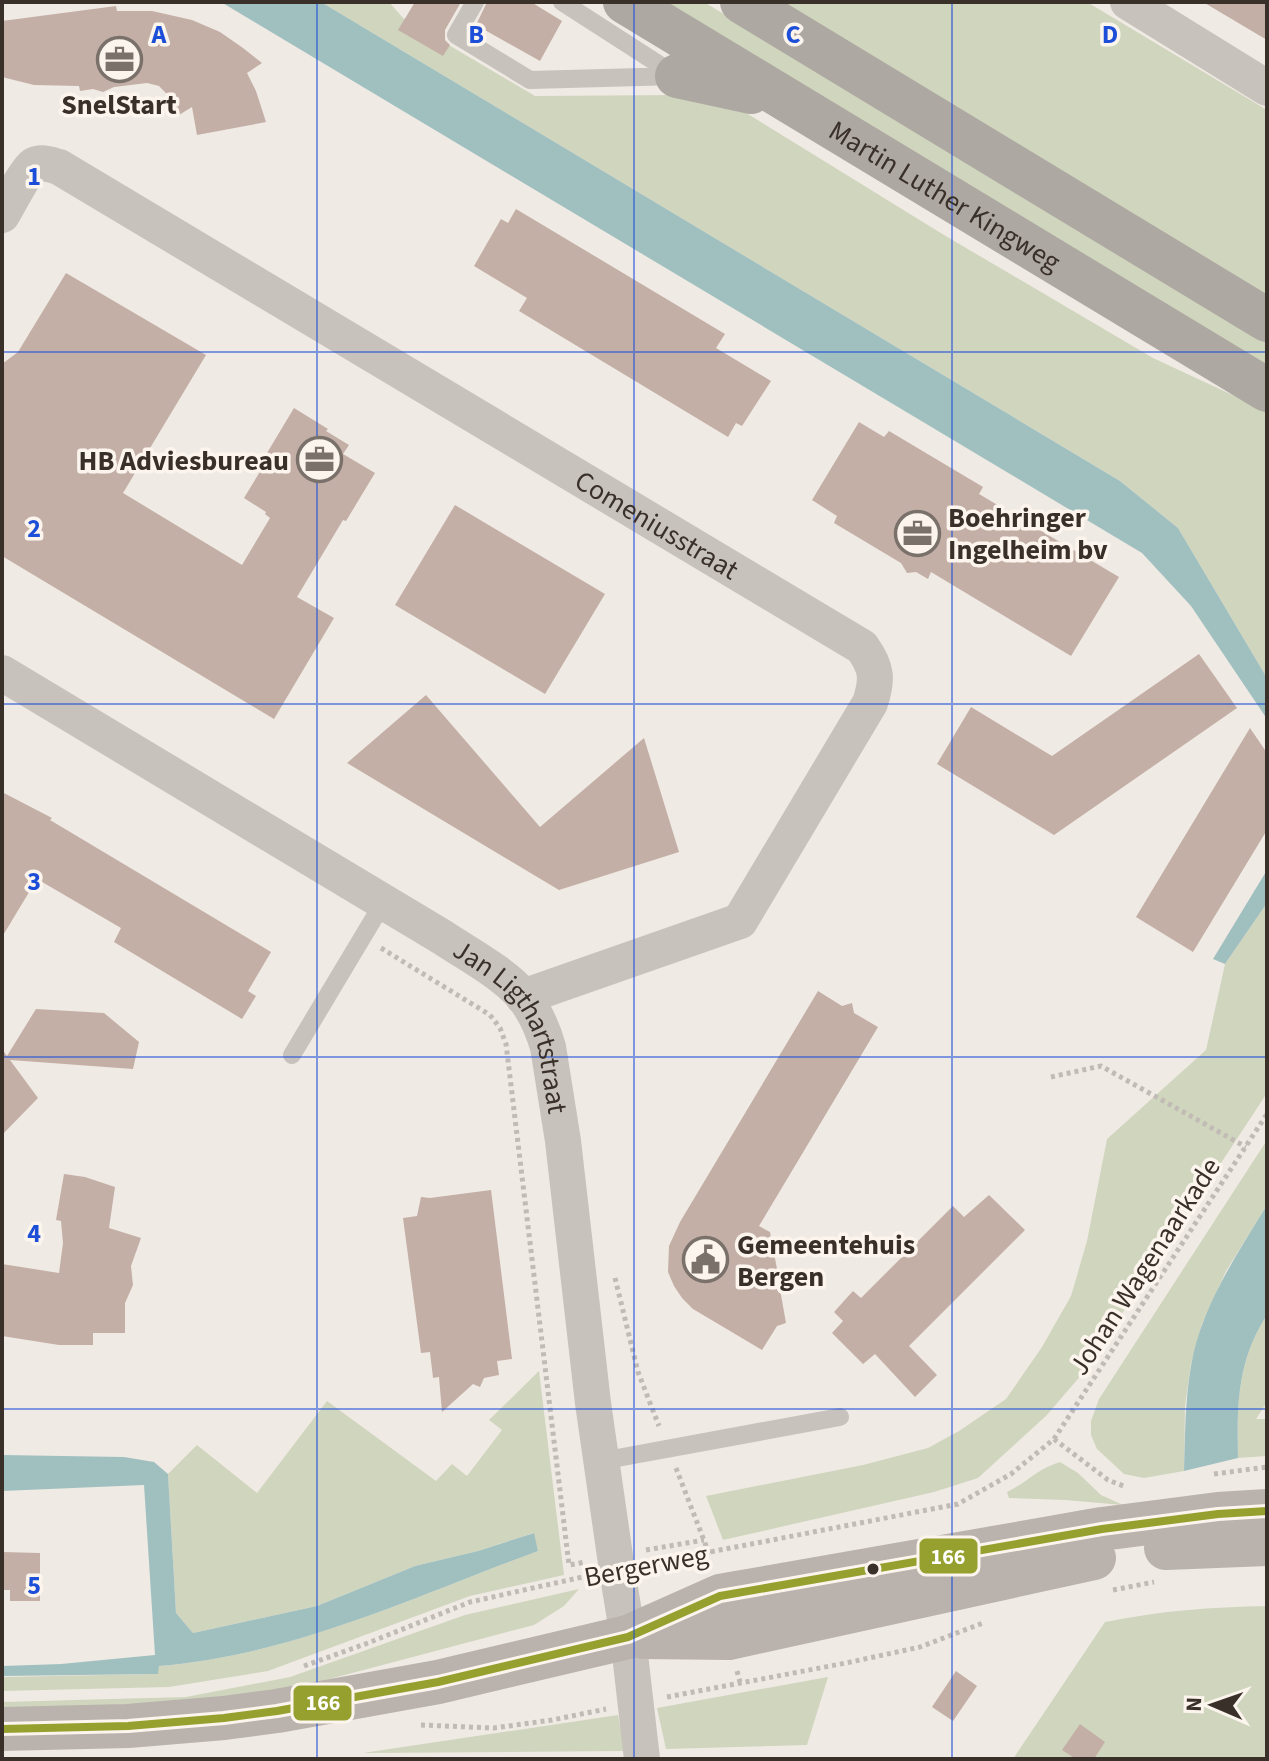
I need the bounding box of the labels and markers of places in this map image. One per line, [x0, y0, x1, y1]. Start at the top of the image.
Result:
office icon: SnelStart [95, 35, 143, 83]
place label: SnelStart [61, 85, 177, 125]
office icon: HB Adviesbureau [296, 436, 344, 484]
place label: HB Adviesbureau [79, 441, 289, 481]
place label: Boehringer Ingelheim bv [948, 498, 1108, 570]
office icon: Boehringer Ingelheim bv [893, 509, 941, 557]
place label: Gemeentehuis Bergen [737, 1225, 915, 1297]
public building icon: Gemeentehuis Bergen [682, 1236, 730, 1284]
unlabelled marker [865, 1561, 881, 1577]

